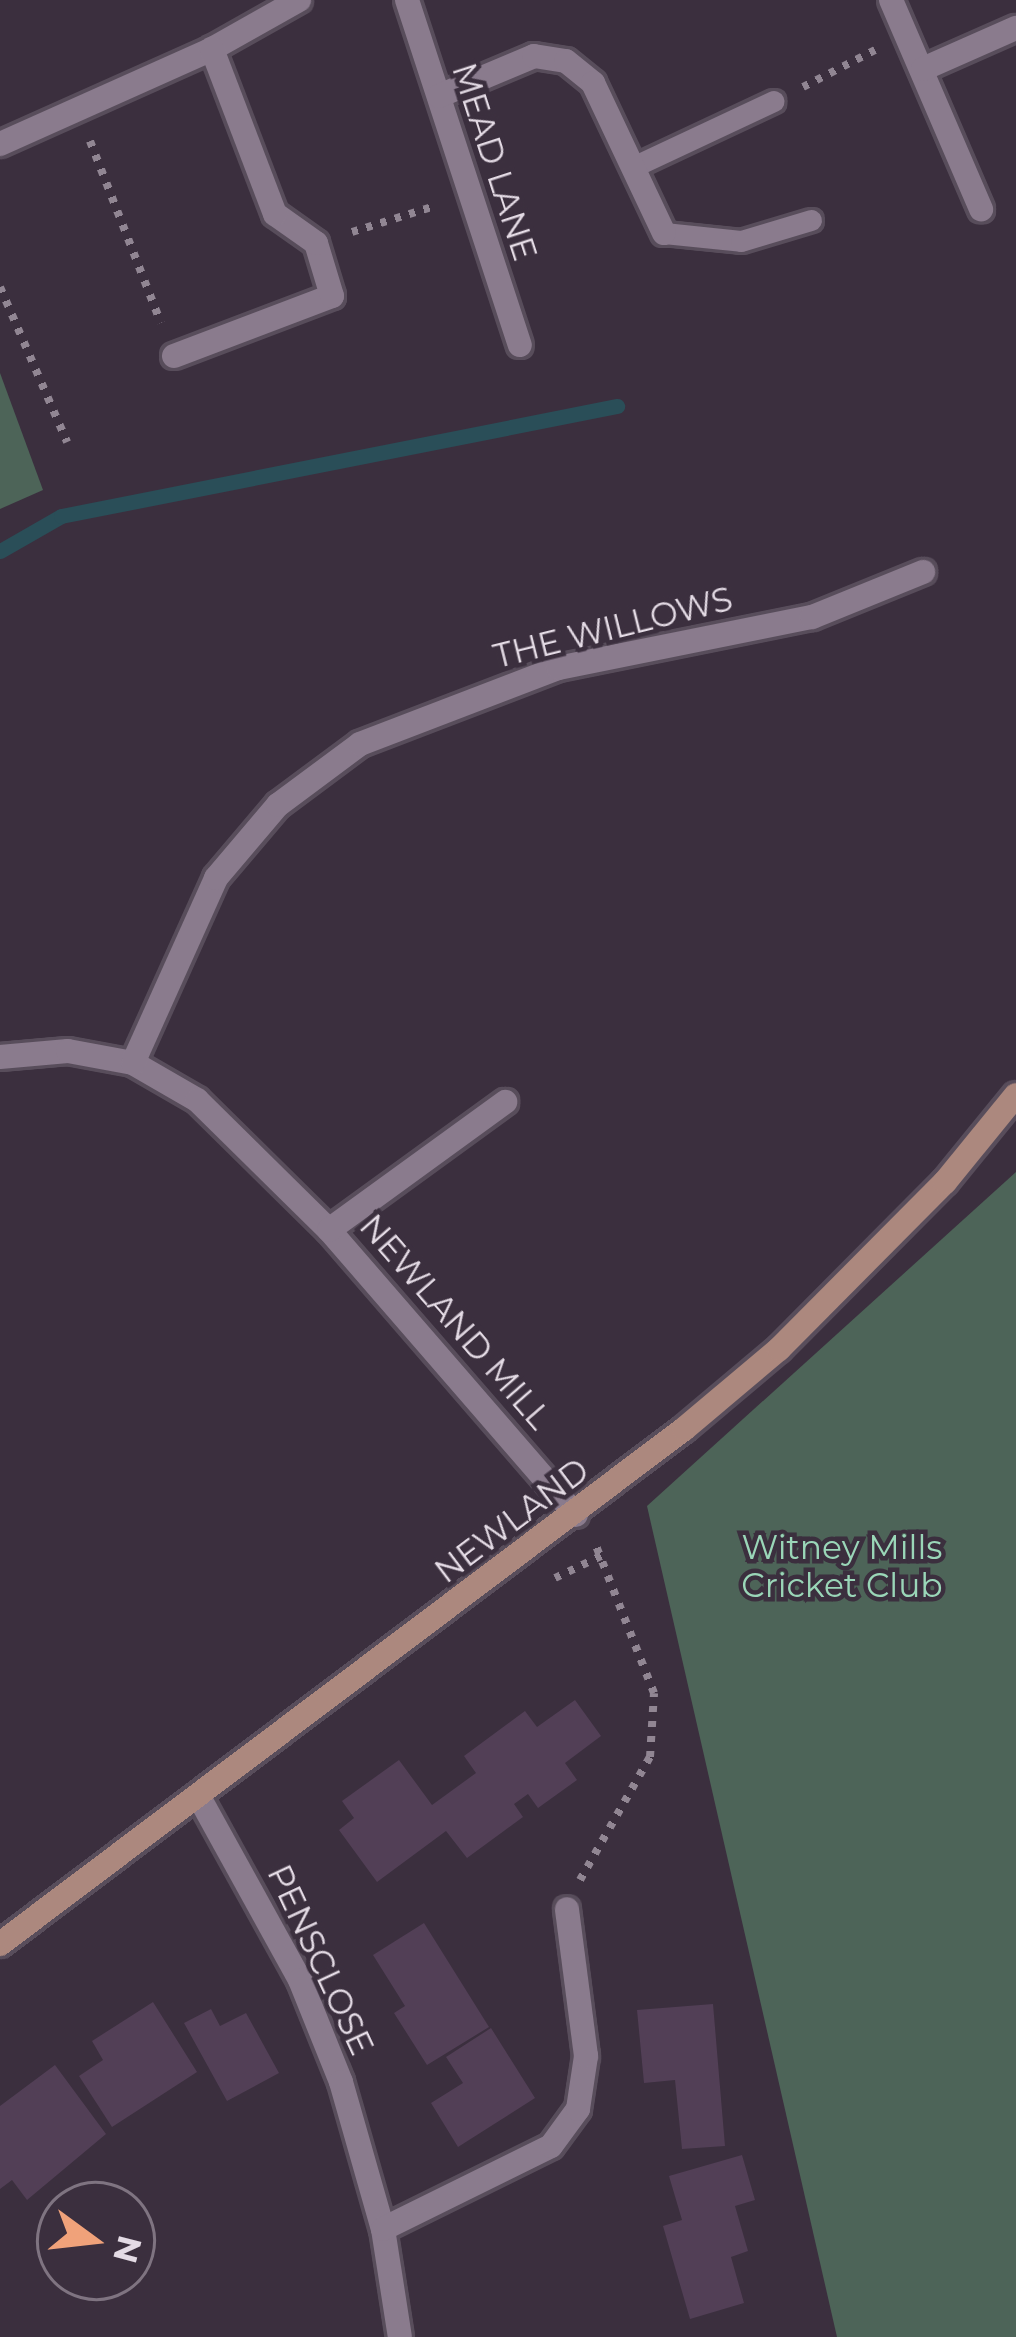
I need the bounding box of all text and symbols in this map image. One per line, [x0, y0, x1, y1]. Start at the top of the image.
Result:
street label: MEAD LANE [443, 58, 545, 266]
street label: THE WILLOWS [490, 579, 736, 677]
street label: NEWLAND MILL [351, 1207, 559, 1437]
street label: NEWLAND [427, 1450, 597, 1592]
park label: Witney Mills Cricket Club [741, 1528, 943, 1606]
street label: PENSCLOSE [259, 1859, 381, 2061]
north arrow [36, 2181, 156, 2301]
text: N [105, 2231, 151, 2268]

